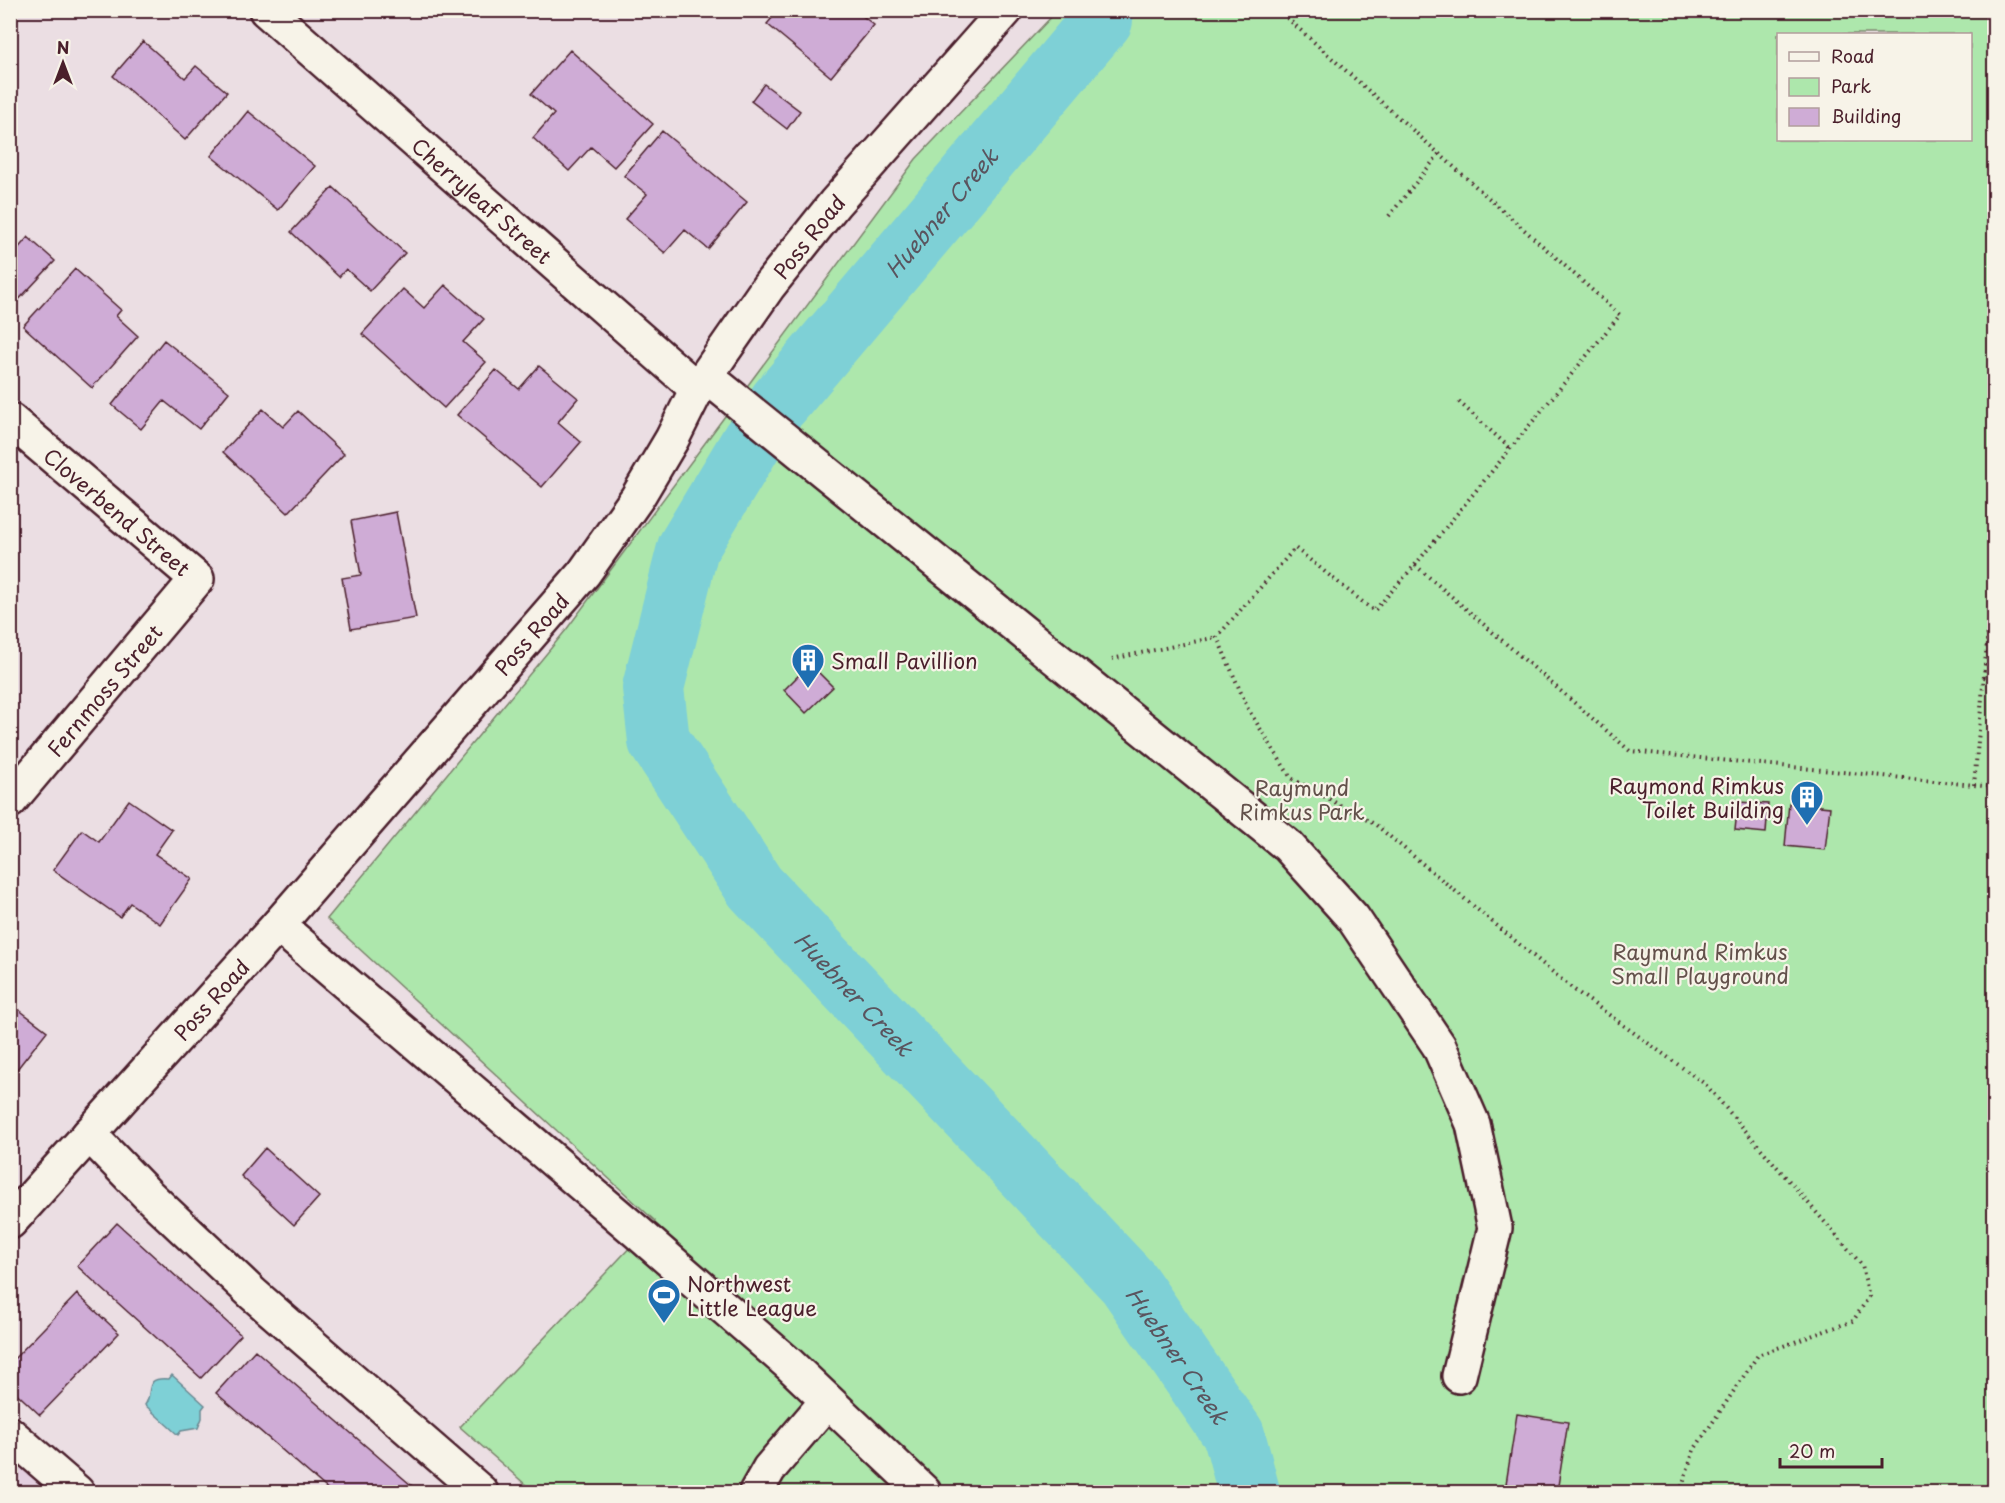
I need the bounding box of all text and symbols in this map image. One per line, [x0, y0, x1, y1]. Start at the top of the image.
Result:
north arrow [33, 33, 93, 93]
legend [1777, 33, 1972, 141]
text: N [57, 35, 69, 59]
text: Road [1831, 42, 1875, 69]
text: Park [1831, 72, 1871, 99]
text: Building [1831, 102, 1901, 129]
street label: Cherryleaf Street [405, 129, 560, 271]
water label: Huebner Creek [876, 139, 1006, 284]
street label: Poss Road [765, 187, 852, 285]
street label: Cloverbend Street [37, 440, 198, 583]
street label: Poss Road [486, 585, 576, 682]
street label: Fernmoss Street [39, 617, 169, 763]
building icon: Small Pavillion [790, 642, 826, 689]
place label: Small Pavillion [831, 644, 978, 676]
place label: Raymond Rimkus Toilet Building [1609, 769, 1784, 825]
park label: Raymund Rimkus Park [1239, 771, 1365, 827]
building icon: Raymond Rimkus Toilet Building [1789, 779, 1825, 826]
water label: Huebner Creek [788, 923, 923, 1064]
park label: Raymund Rimkus Small Playground [1611, 935, 1789, 991]
street label: Poss Road [165, 951, 256, 1047]
place label: Northwest Little League [687, 1267, 817, 1323]
sports icon: Northwest Little League [646, 1277, 682, 1324]
water label: Huebner Creek [1119, 1279, 1238, 1431]
scale bar [1780, 1431, 1882, 1469]
text: 20 m [1789, 1437, 1835, 1464]

